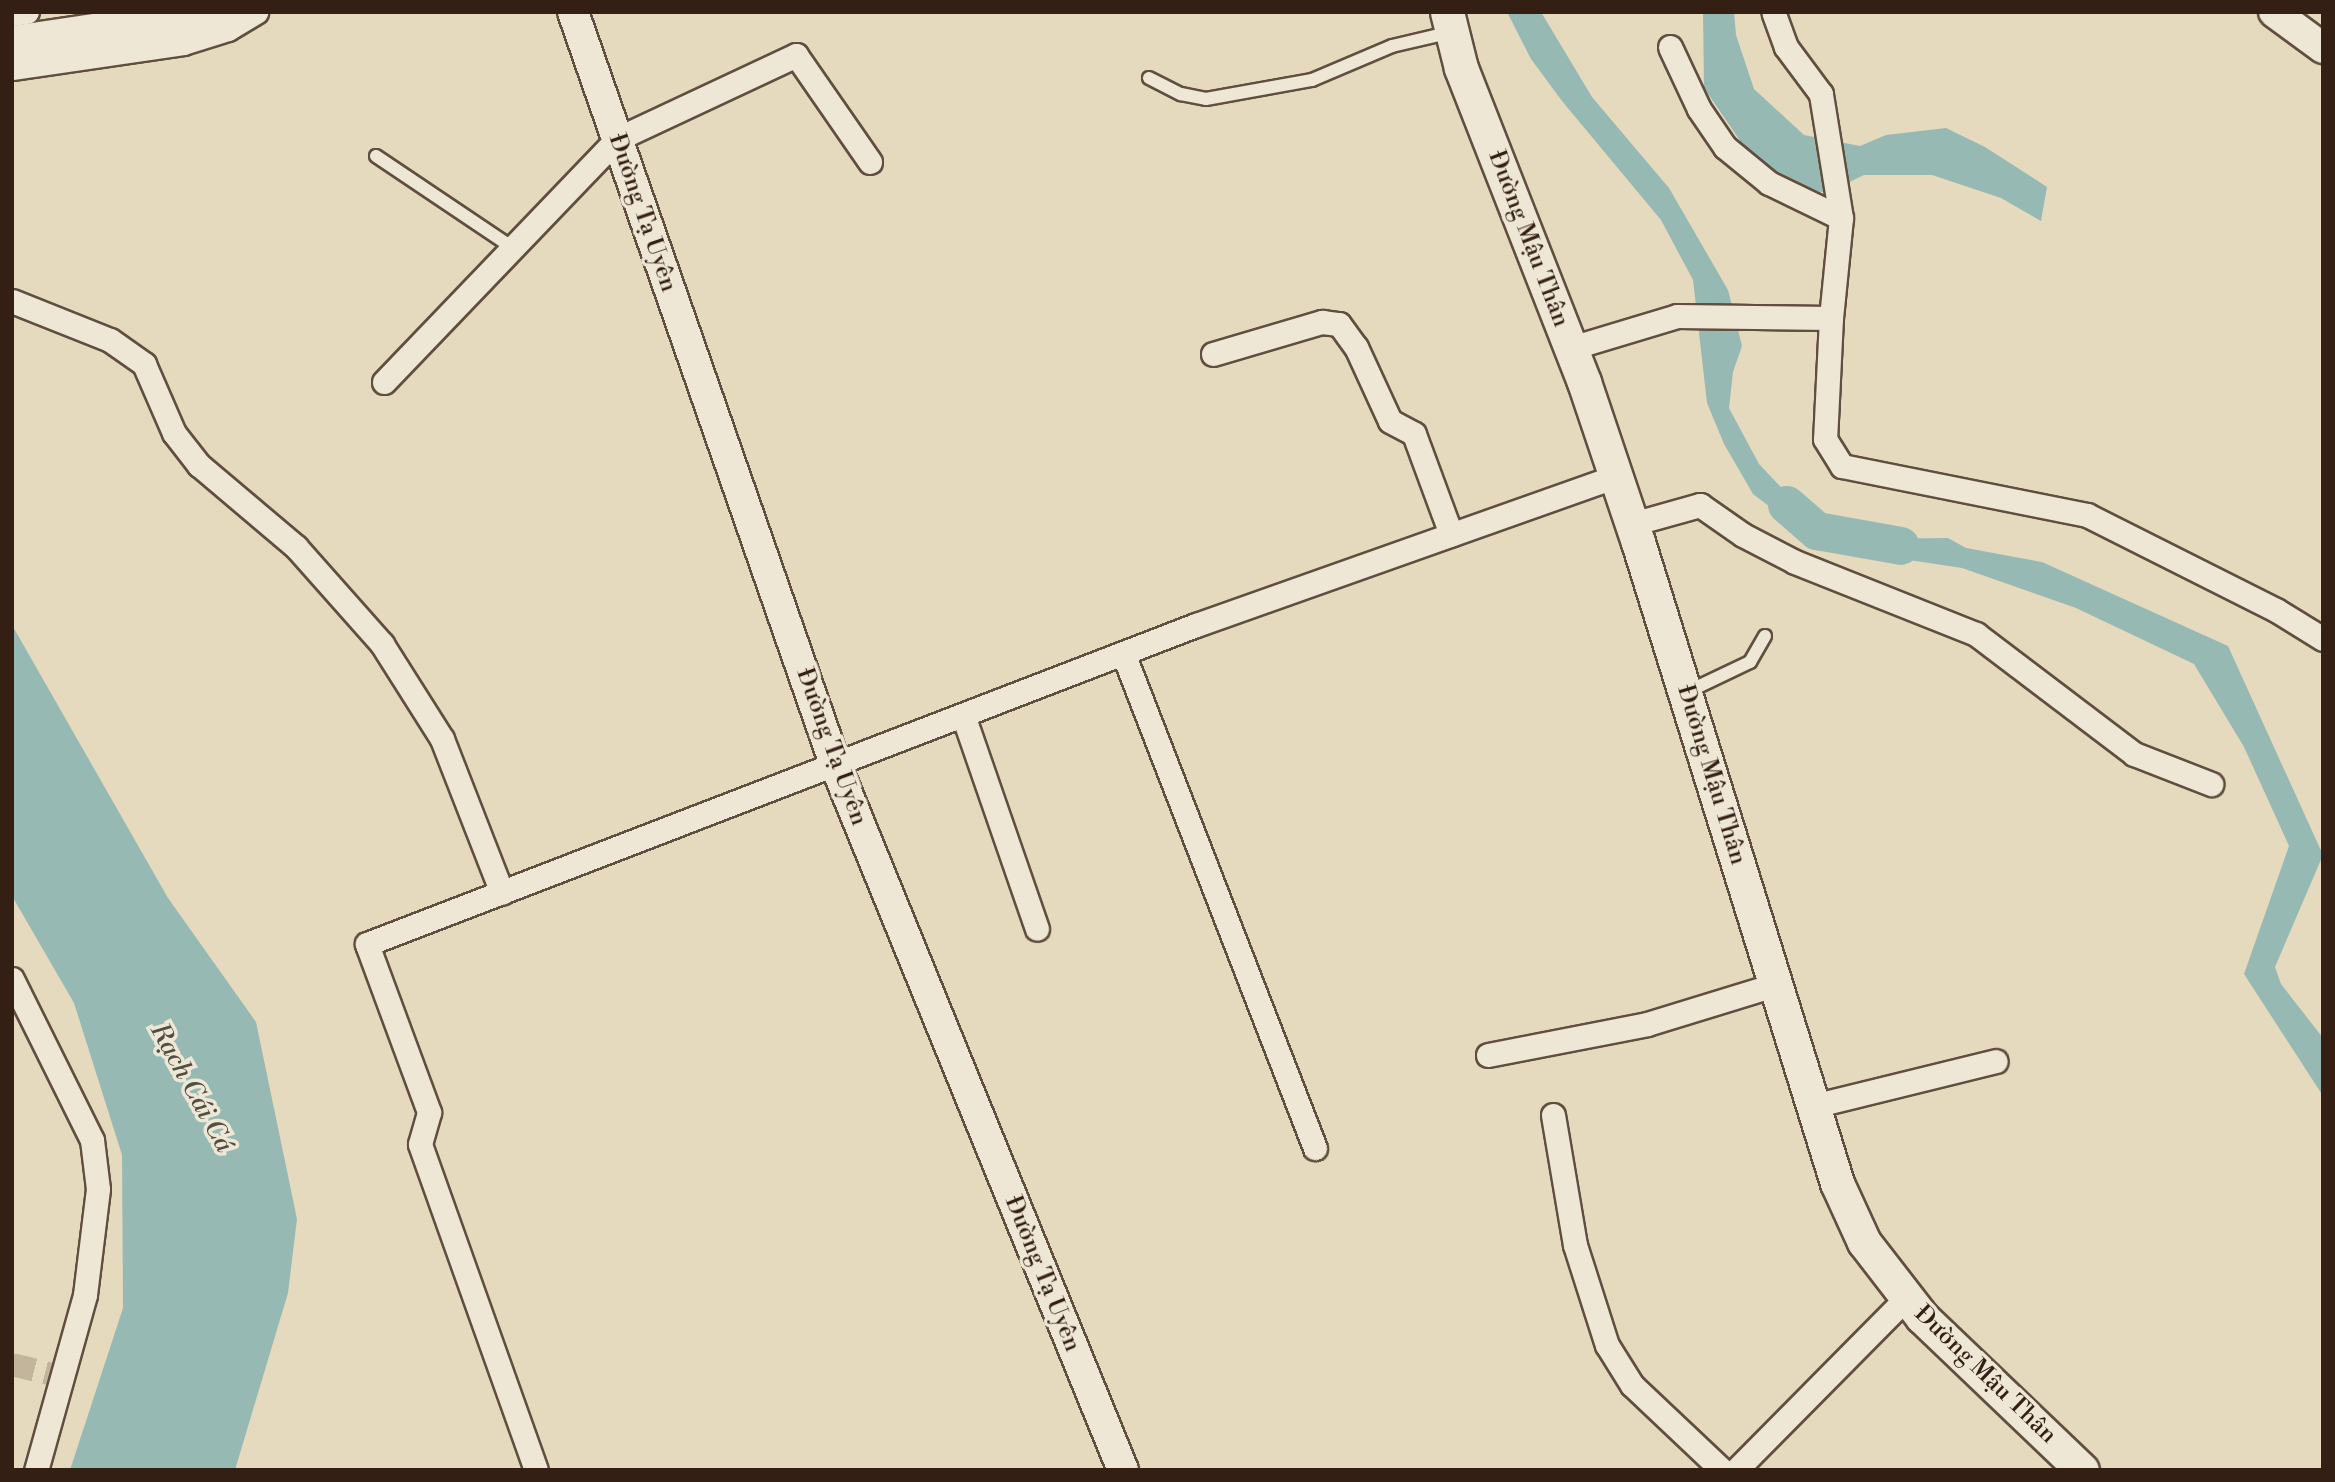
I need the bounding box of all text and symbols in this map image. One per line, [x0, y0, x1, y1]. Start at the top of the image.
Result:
street label: Đường Tạ Uyên [601, 130, 683, 296]
street label: Đường Mậu Thân [1481, 147, 1575, 331]
street label: Đường Tạ Uyên [789, 664, 873, 830]
street label: Đường Mậu Thân [1670, 682, 1752, 868]
water label: Rạch Cái Cá [143, 1018, 239, 1158]
street label: Đường Tạ Uyên [998, 1192, 1086, 1356]
street label: Đường Mậu Thân [1908, 1300, 2062, 1450]

